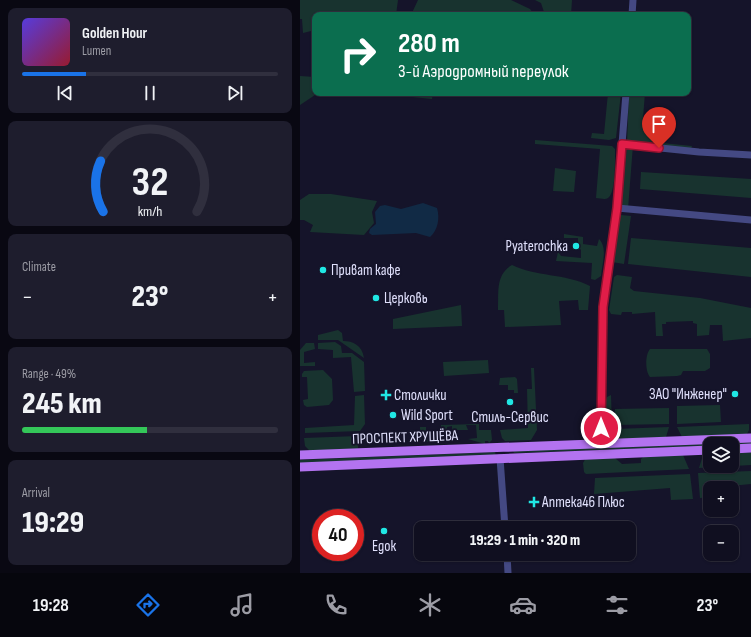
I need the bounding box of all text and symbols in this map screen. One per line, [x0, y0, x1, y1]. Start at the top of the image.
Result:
text: Golden Hour [82, 24, 147, 43]
text: 280 m [398, 27, 460, 60]
icon: right [332, 28, 384, 80]
text: Lumen [82, 43, 111, 59]
text: 3-й Аэродромный переулок [398, 61, 569, 82]
icon: previous [54, 82, 76, 104]
icon: pause [139, 82, 161, 104]
icon: next [224, 82, 246, 104]
pin [642, 107, 676, 148]
icon: arrive [648, 113, 670, 135]
text: 32 [132, 157, 168, 206]
text: km/h [138, 202, 162, 219]
place label: Pyaterochka [505, 237, 568, 256]
marker: Pyaterochka [571, 241, 581, 251]
text: Climate [22, 259, 56, 275]
place label: Приват кафе [331, 261, 401, 280]
marker: Приват кафе [318, 265, 328, 275]
text: 23° [132, 279, 168, 315]
text: − [22, 284, 33, 311]
text: + [267, 284, 278, 311]
place label: Церковь [384, 289, 428, 308]
marker: Церковь [371, 293, 381, 303]
text: Range · 49% [22, 366, 76, 382]
place label: ЗАО "Инженер" [649, 385, 727, 404]
text: 245 km [22, 386, 102, 422]
place label: Столички [394, 386, 447, 405]
marker: ЗАО "Инженер" [730, 389, 740, 399]
marker: Столички [381, 390, 391, 400]
marker: Стиль-Сервис [505, 397, 515, 407]
place label: Wild Sport [401, 406, 453, 425]
position arrow [580, 407, 622, 449]
place label: Стиль-Сервис [471, 408, 549, 427]
marker: Wild Sport [388, 410, 398, 420]
street label: ПРОСПЕКТ ХРУЩЁВА [352, 426, 459, 449]
map controls [703, 437, 739, 561]
button: layers [703, 437, 739, 473]
button: + [703, 481, 739, 517]
text: Arrival [22, 485, 50, 501]
place label: Аптека46 Плюс [541, 493, 625, 512]
marker: Аптека46 Плюс [529, 497, 539, 507]
text: 19:29 [22, 505, 84, 541]
speed limit sign: 40 [312, 509, 364, 561]
button: − [703, 525, 739, 561]
marker: Едок [379, 526, 389, 536]
text: 19:29 · 1 min · 320 m [470, 531, 580, 550]
place label: Едок [372, 537, 396, 556]
icon: directions [134, 591, 162, 619]
icon: music [228, 591, 256, 619]
icon: phone [322, 591, 350, 619]
icon: climate [416, 591, 444, 619]
icon: car [509, 591, 537, 619]
icon: filters [603, 591, 631, 619]
text: 19:28 [33, 595, 69, 616]
text: 23° [697, 595, 718, 616]

